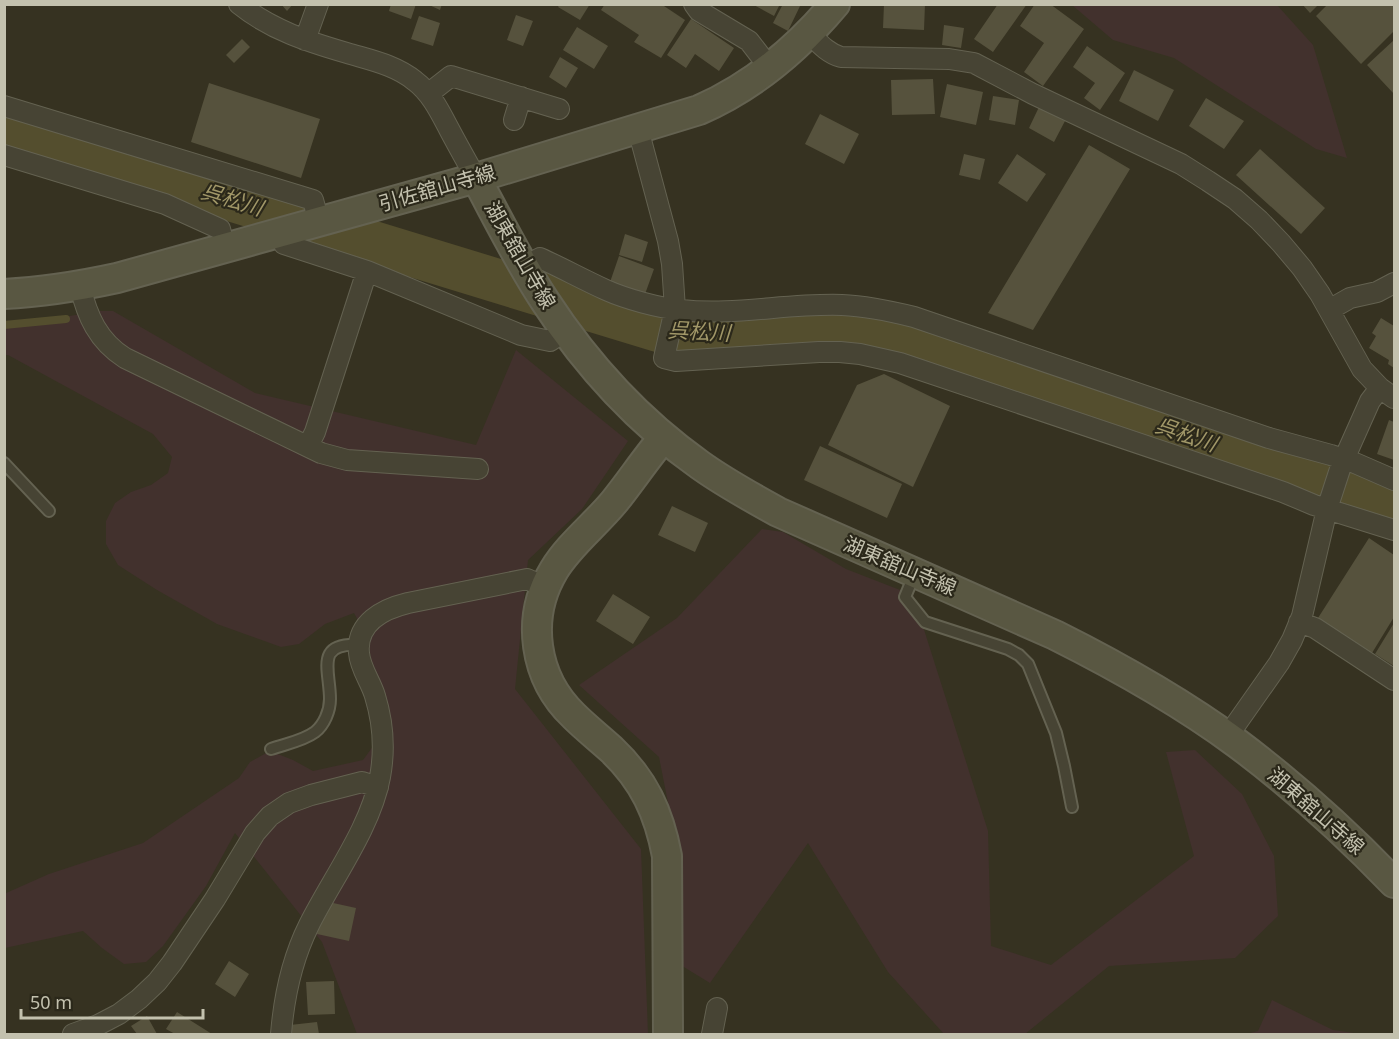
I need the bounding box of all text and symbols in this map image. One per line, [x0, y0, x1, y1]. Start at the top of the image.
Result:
street label: 引佐舘山寺線 [375, 158, 498, 217]
water label: 呉松川 [198, 176, 268, 222]
street label: 湖東舘山寺線 [479, 196, 562, 313]
water label: 呉松川 [667, 315, 733, 347]
water label: 呉松川 [1152, 411, 1223, 458]
street label: 湖東舘山寺線 [840, 530, 961, 601]
street label: 湖東舘山寺線 [1262, 761, 1370, 860]
scale bar [21, 982, 202, 1020]
text: 50 m [30, 990, 72, 1014]

